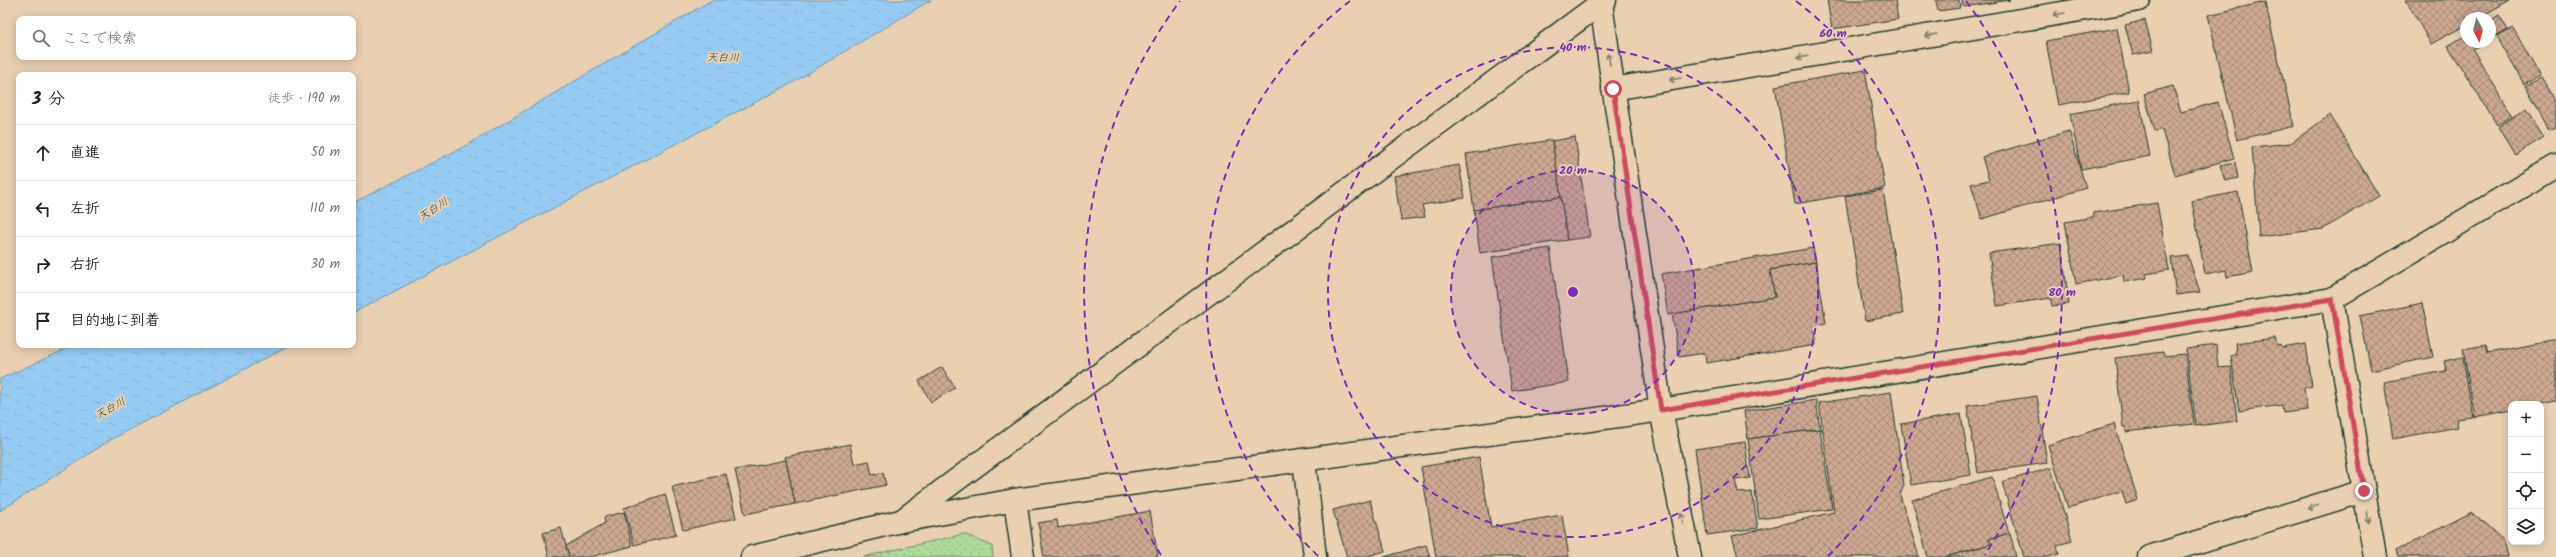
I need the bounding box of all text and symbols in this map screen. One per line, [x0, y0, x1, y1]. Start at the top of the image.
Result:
one-way arrow [2053, 10, 2066, 18]
north arrow [2460, 12, 2496, 48]
search box [16, 16, 356, 60]
text: 60 m [1819, 24, 1847, 43]
icon: search [30, 27, 52, 49]
text: ここで検索 [62, 27, 137, 51]
one-way arrow [1925, 31, 1938, 39]
text: 40 m [1559, 38, 1587, 57]
water label: 天白川 [707, 49, 740, 67]
one-way arrow [1605, 53, 1613, 66]
one-way arrow [1797, 53, 1810, 61]
one-way arrow [1669, 75, 1682, 83]
route start [1604, 80, 1622, 98]
text: 3 分 [32, 86, 65, 113]
text: 徒歩 · 190 m [268, 88, 340, 109]
text: 直進 [70, 141, 100, 165]
icon: ahead [32, 142, 54, 164]
text: 50 m [311, 142, 340, 163]
text: 20 m [1559, 161, 1587, 180]
water label: 天白川 [415, 193, 452, 226]
text: 左折 [70, 197, 100, 221]
icon: left [32, 198, 54, 220]
text: 110 m [310, 198, 340, 219]
text: 右折 [70, 253, 100, 277]
icon: right [32, 254, 54, 276]
text: 30 m [311, 254, 340, 275]
text: 80 m [2048, 283, 2076, 302]
centre of rings [1566, 285, 1580, 299]
text: 目的地に到着 [70, 309, 160, 333]
icon: arrive [32, 310, 54, 332]
water label: 天白川 [92, 393, 129, 425]
map controls [2508, 401, 2544, 545]
button: + [2508, 401, 2544, 437]
button: − [2508, 437, 2544, 473]
button: locate [2508, 473, 2544, 509]
route end [2355, 482, 2373, 500]
one-way arrow [2307, 503, 2319, 511]
button: layers [2508, 509, 2544, 545]
one-way arrow [2364, 511, 2372, 524]
one-way arrow [1678, 513, 1686, 526]

